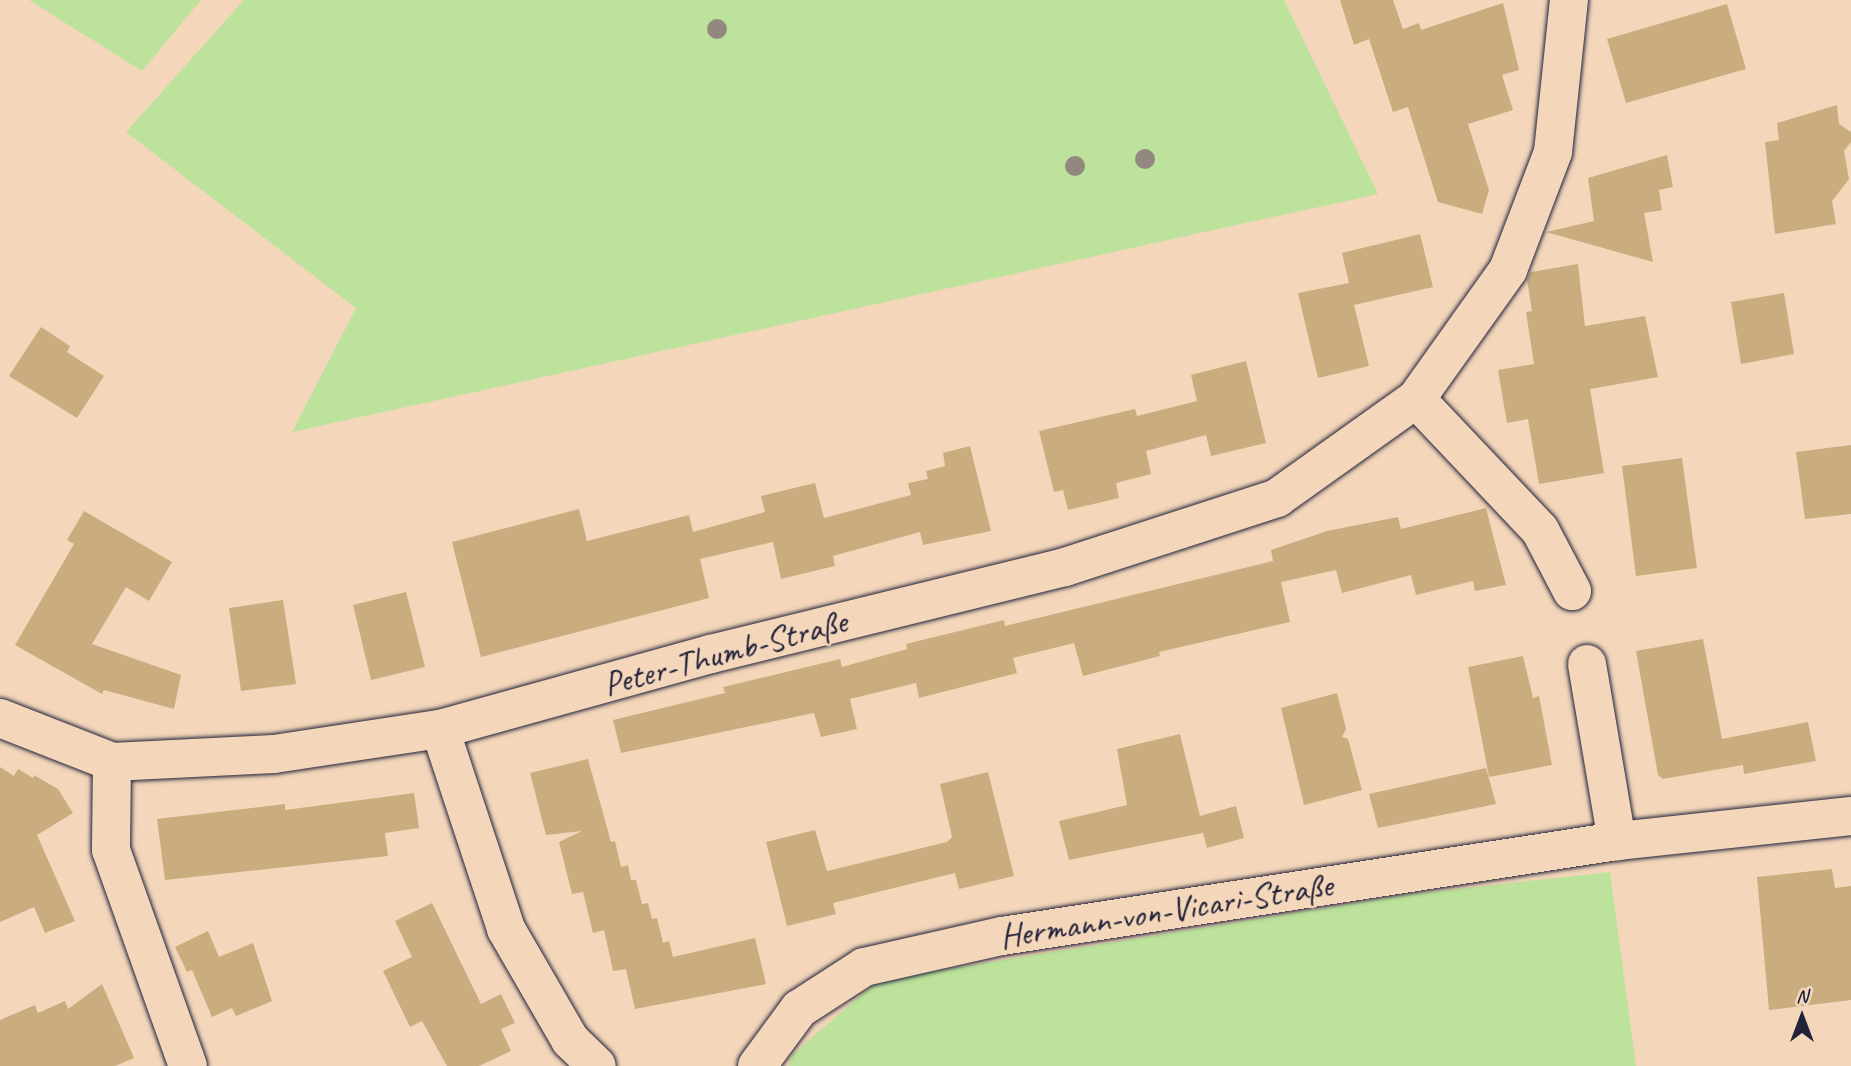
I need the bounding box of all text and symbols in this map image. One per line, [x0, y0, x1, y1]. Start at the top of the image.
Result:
street label: Peter-Thumb-Straße [599, 600, 851, 706]
street label: Hermann-von-Vicari-Straße [997, 864, 1335, 958]
north arrow [1767, 982, 1837, 1052]
text: N [1796, 984, 1808, 1008]

